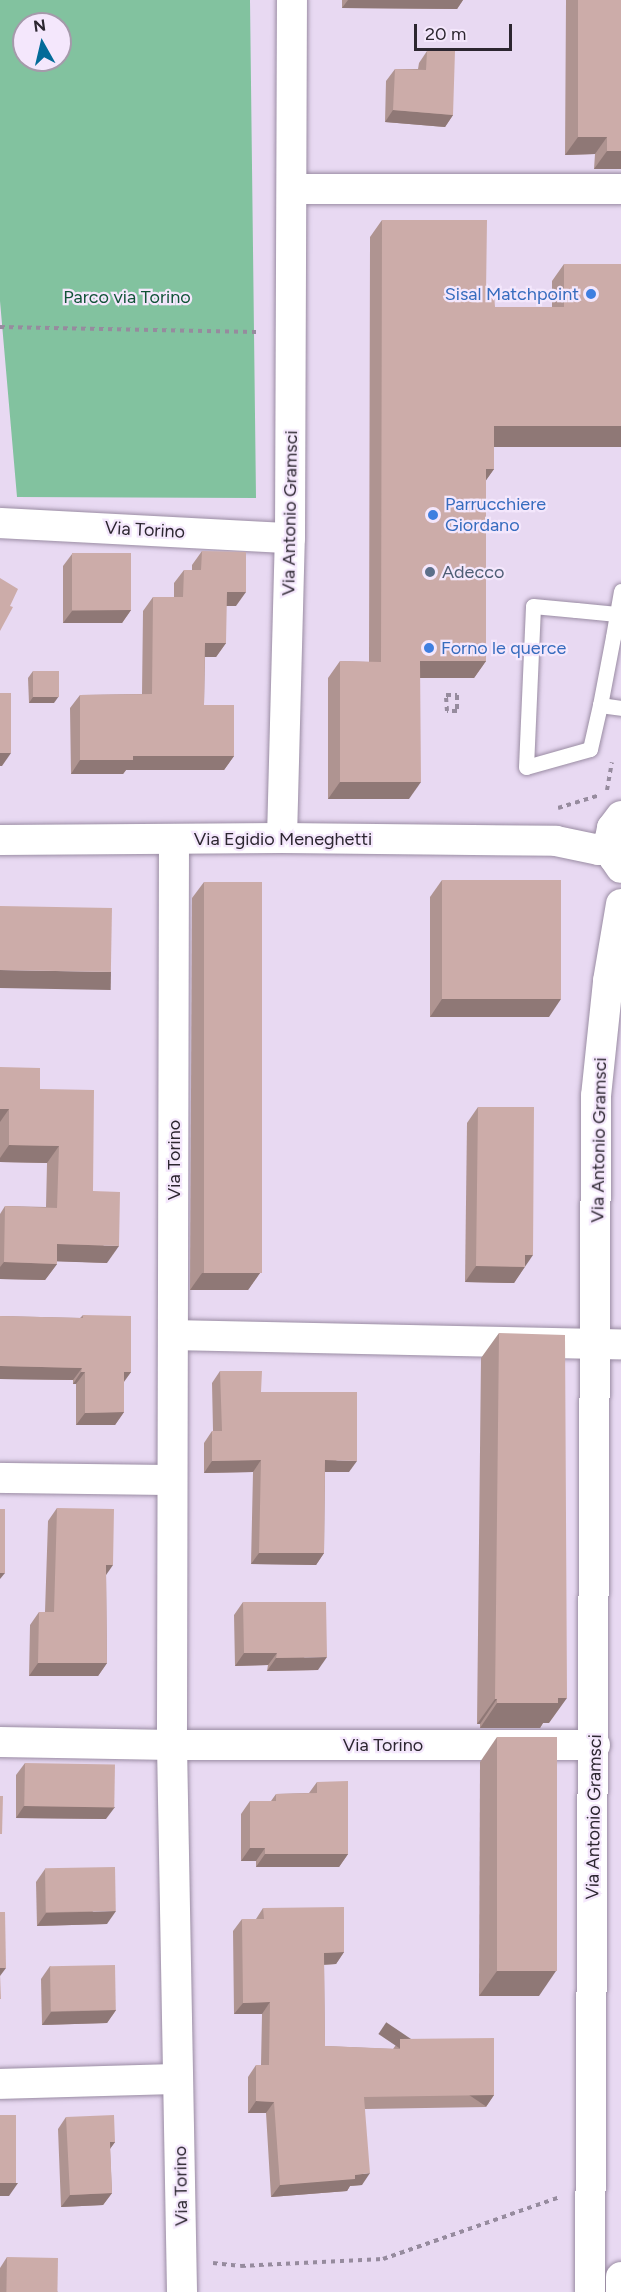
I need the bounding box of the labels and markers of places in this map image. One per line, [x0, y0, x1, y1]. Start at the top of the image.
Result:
place label: Sisal Matchpoint [445, 283, 579, 305]
marker: Sisal Matchpoint [584, 287, 598, 301]
place label: Parrucchiere Giordano [445, 494, 546, 536]
marker: Parrucchiere Giordano [426, 508, 440, 522]
place label: Adecco [442, 561, 504, 583]
marker: Adecco [423, 565, 437, 579]
place label: Forno le querce [441, 637, 566, 659]
marker: Forno le querce [422, 641, 436, 655]

